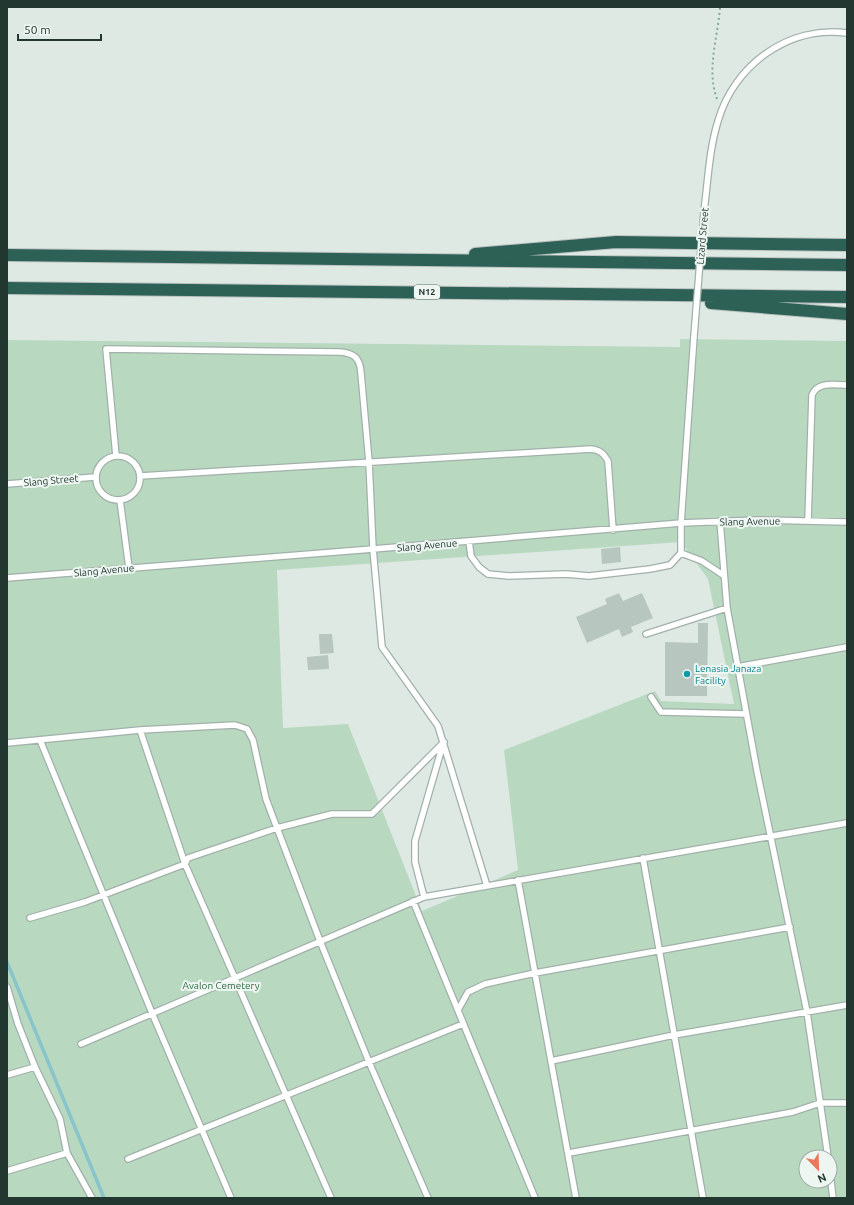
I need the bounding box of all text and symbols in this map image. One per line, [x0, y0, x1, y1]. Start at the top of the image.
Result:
scale bar [18, 16, 101, 42]
text: 50 m [24, 23, 51, 36]
street label: Lizard Street [695, 207, 710, 265]
road number: N12 [414, 285, 440, 299]
street label: Slang Street [23, 473, 79, 488]
street label: Slang Avenue [720, 515, 780, 528]
street label: Slang Avenue [396, 537, 458, 554]
street label: Slang Avenue [73, 562, 135, 579]
place label: Lenasia Janaza Facility [695, 663, 761, 686]
marker: Lenasia Janaza Facility [682, 669, 692, 679]
park label: Avalon Cemetery [183, 980, 260, 991]
north arrow [798, 1149, 838, 1189]
text: N [816, 1171, 828, 1185]

